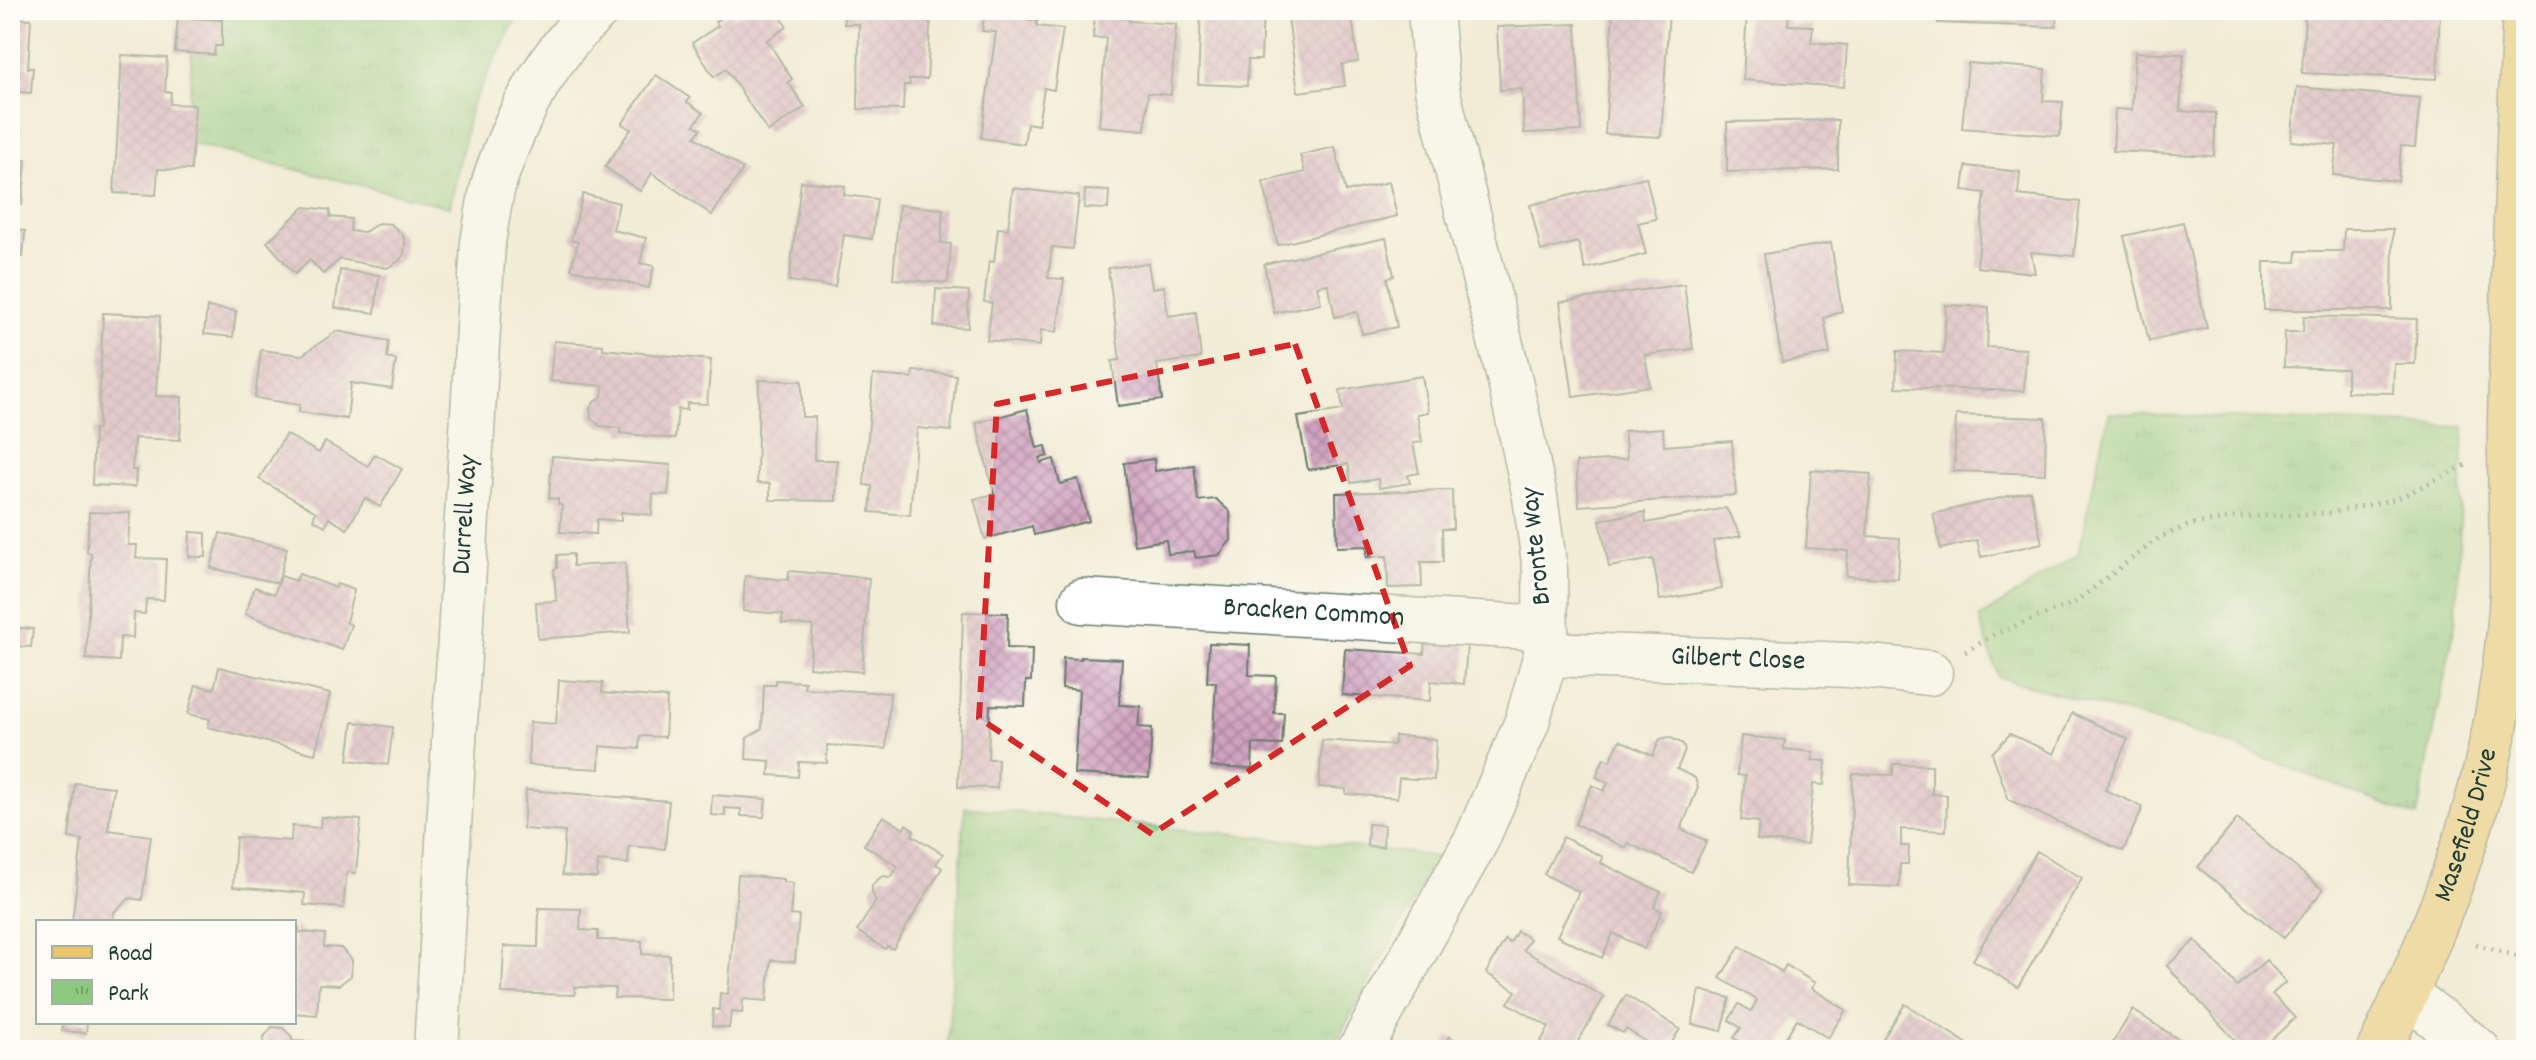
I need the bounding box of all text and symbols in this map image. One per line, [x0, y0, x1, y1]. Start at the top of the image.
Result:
street label: Durrell Way [444, 453, 491, 576]
street label: Bronte Way [1512, 484, 1564, 607]
street label: Bracken Common [1222, 589, 1405, 640]
street label: Gilbert Close [1670, 639, 1806, 683]
street label: Masefield Drive [2425, 745, 2510, 908]
legend [36, 920, 296, 1024]
text: Road [108, 938, 153, 972]
text: Park [108, 978, 149, 1012]

